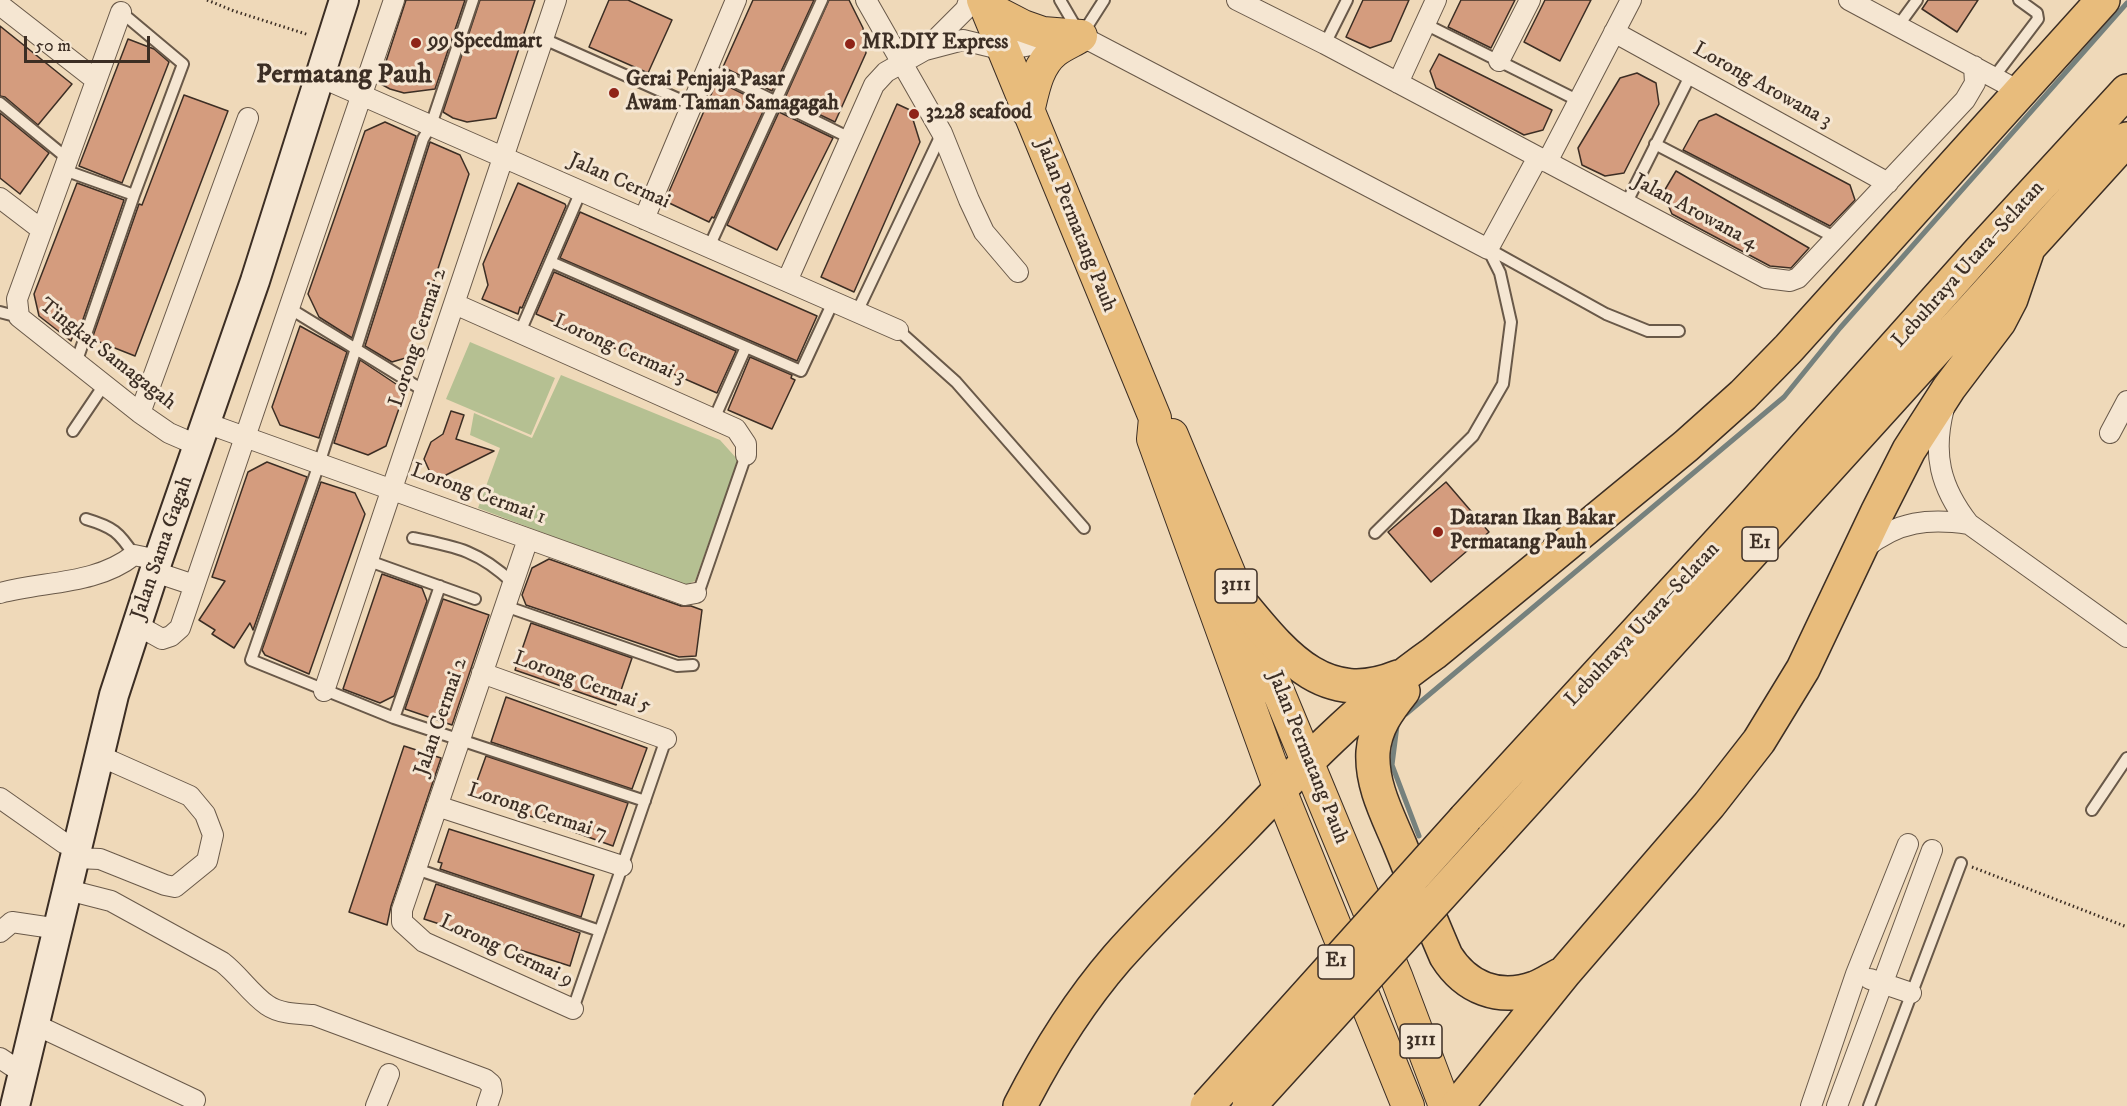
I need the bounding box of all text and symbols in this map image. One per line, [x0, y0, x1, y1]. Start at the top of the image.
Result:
scale bar [27, 24, 153, 62]
place label: 99 Speedmart [428, 30, 542, 56]
place label: MR.DIY Express [862, 31, 1008, 57]
text: 50 m [35, 35, 71, 57]
marker: 99 Speedmart [409, 36, 423, 50]
marker: MR.DIY Express [843, 37, 857, 51]
street label: Lorong Arowana 3 [1688, 37, 1836, 135]
district label: Permatang Pauh [256, 60, 432, 92]
place label: Gerai Penjaja Pasar Awam Taman Samagagah [626, 68, 839, 118]
marker: Gerai Penjaja Pasar Awam Taman Samagagah [607, 86, 621, 100]
place label: 3228 seafood [926, 101, 1032, 127]
marker: 3228 seafood [907, 107, 921, 121]
street label: Jalan Permatang Pauh [1029, 136, 1121, 316]
street label: Jalan Cermai [564, 148, 674, 216]
street label: Jalan Arowana 4 [1628, 170, 1762, 256]
street label: Lebuhraya Utara–Selatan [1887, 176, 2051, 354]
street label: Lorong Cermai 2 [385, 265, 453, 411]
street label: Tingkat Samagagah [33, 294, 181, 416]
street label: Lorong Cermai 3 [549, 310, 689, 390]
street label: Lorong Cermai 1 [407, 459, 549, 531]
street label: Jalan Sama Gagah [127, 473, 199, 623]
place label: Dataran Ikan Bakar Permatang Pauh [1450, 507, 1615, 557]
marker: Dataran Ikan Bakar Permatang Pauh [1431, 525, 1445, 539]
road number: E1 [1742, 527, 1778, 561]
street label: Lebuhraya Utara–Selatan [1560, 538, 1726, 712]
road number: 3111 [1215, 569, 1257, 603]
street label: Lorong Cermai 5 [510, 646, 654, 720]
street label: Jalan Cermai 2 [410, 655, 474, 779]
street label: Jalan Permatang Pauh [1261, 668, 1353, 848]
street label: Lorong Cermai 7 [464, 779, 610, 847]
street label: Lorong Cermai 9 [435, 910, 577, 994]
road number: E1 [1318, 945, 1354, 979]
road number: 3111 [1400, 1024, 1442, 1058]

